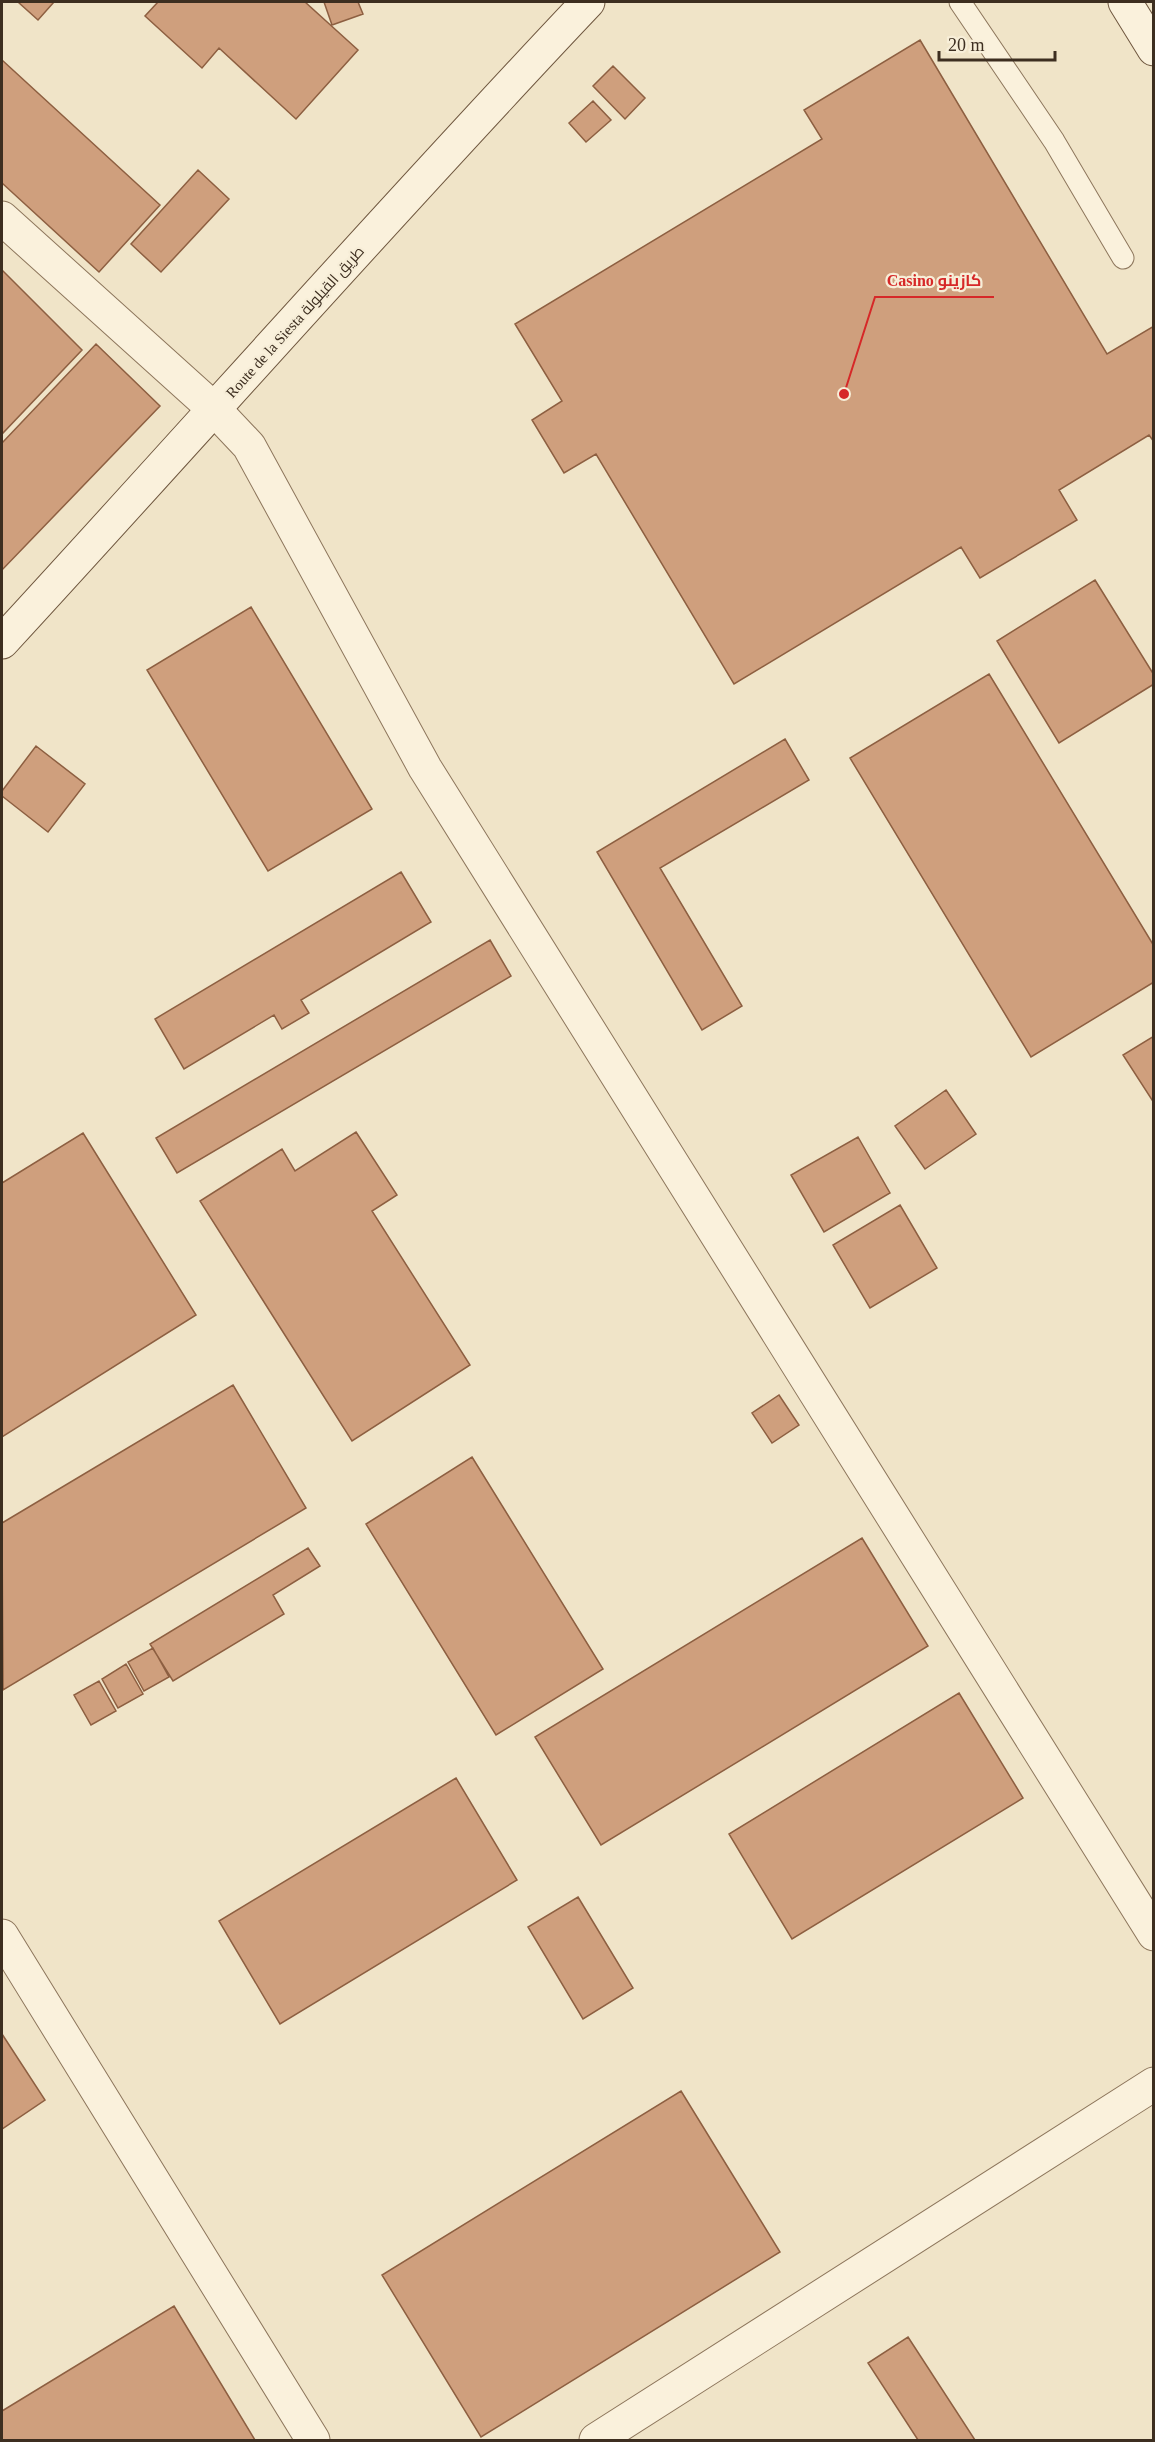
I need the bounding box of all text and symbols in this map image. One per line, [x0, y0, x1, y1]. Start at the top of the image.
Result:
scale bar [939, 24, 1054, 62]
text: 20 m [948, 35, 985, 55]
street label: Route de la Siesta طريق القيلولة [223, 243, 369, 402]
callout: Casino كازينو [875, 263, 994, 297]
text: Casino كازينو [887, 272, 981, 290]

